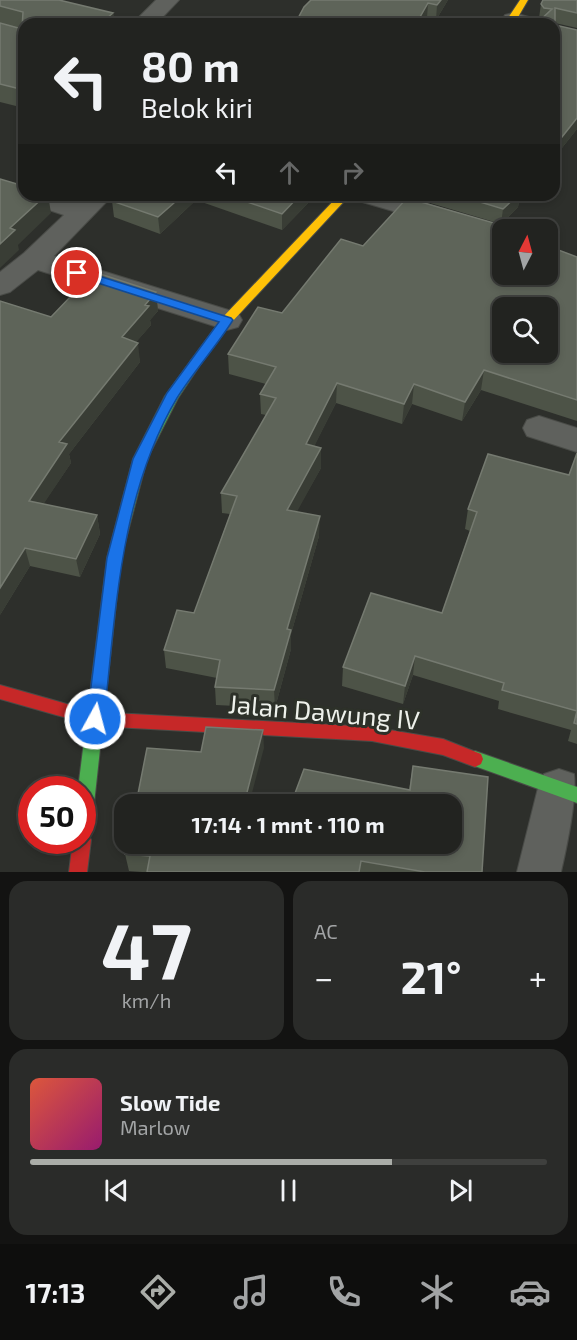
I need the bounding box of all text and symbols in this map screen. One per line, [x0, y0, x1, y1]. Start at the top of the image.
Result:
text: 80 m [141, 40, 240, 90]
icon: left [42, 42, 120, 120]
text: Belok kiri [141, 91, 253, 123]
icon: left [210, 156, 243, 189]
icon: ahead [273, 156, 306, 189]
icon: right [336, 156, 369, 189]
north arrow [492, 219, 558, 285]
map controls [492, 219, 558, 363]
pin [51, 247, 102, 298]
icon: arrive [60, 256, 93, 289]
button: search [492, 297, 558, 363]
position arrow [63, 687, 127, 751]
street label: Jalan Dawung IV [227, 687, 421, 735]
speed limit sign: 50 [18, 776, 96, 854]
text: 17:14 · 1 mnt · 110 m [191, 811, 385, 837]
text: 47 [101, 902, 192, 996]
text: AC [314, 919, 338, 943]
text: 21° [401, 949, 462, 1003]
text: − [314, 957, 333, 997]
text: + [529, 957, 547, 997]
text: km/h [122, 988, 171, 1012]
text: Slow Tide [120, 1089, 220, 1115]
text: Marlow [120, 1115, 190, 1139]
icon: previous [100, 1174, 133, 1207]
icon: pause [272, 1174, 305, 1207]
icon: next [444, 1174, 477, 1207]
icon: directions [137, 1271, 179, 1313]
icon: music [230, 1271, 272, 1313]
icon: phone [323, 1271, 365, 1313]
icon: climate [416, 1271, 458, 1313]
icon: car [509, 1271, 551, 1313]
text: 17:13 [26, 1276, 85, 1308]

